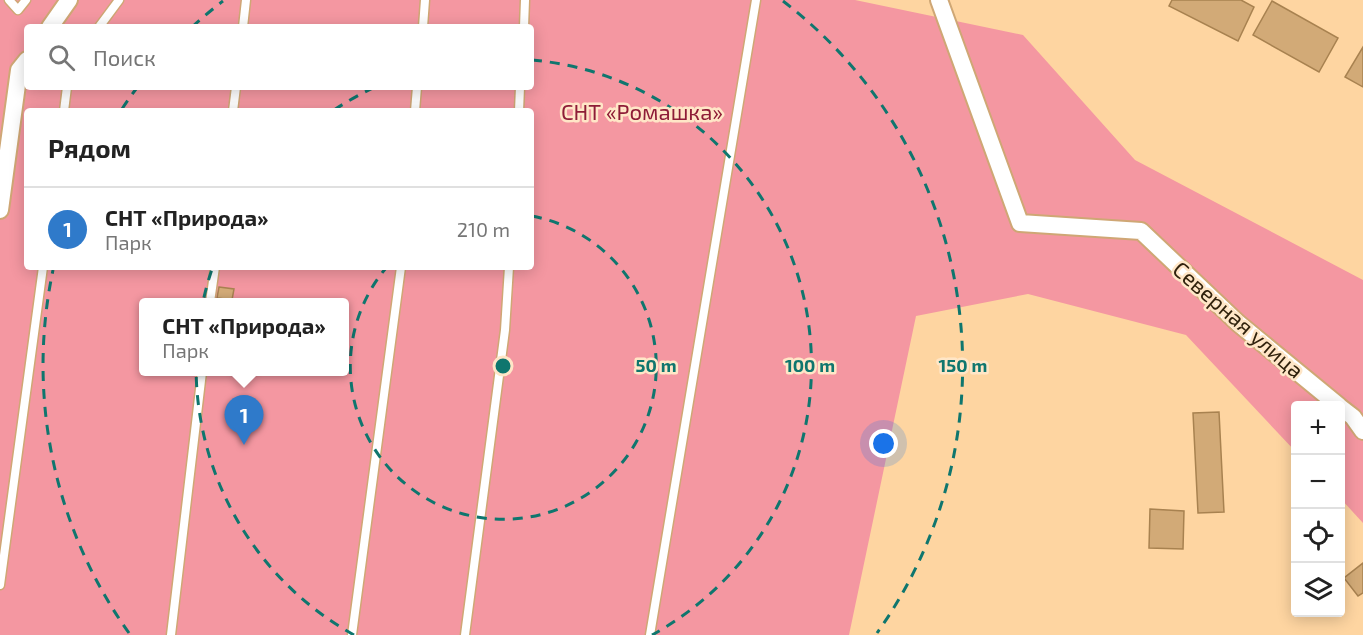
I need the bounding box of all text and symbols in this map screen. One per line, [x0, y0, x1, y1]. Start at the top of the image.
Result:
search box [24, 24, 534, 90]
icon: search [45, 41, 78, 74]
text: Поиск [93, 44, 156, 70]
park label: СНТ «Ромашка» [561, 98, 723, 124]
text: Рядом [48, 132, 131, 163]
text: СНТ «Природа» [105, 204, 268, 230]
text: 1 [63, 217, 72, 241]
text: 210 m [457, 217, 510, 241]
text: Парк [105, 230, 152, 254]
street label: Северная улица [1168, 255, 1310, 383]
popup [139, 298, 349, 376]
text: СНТ «Природа» [162, 312, 326, 338]
text: Парк [162, 338, 209, 362]
text: 50 m [635, 354, 677, 376]
text: 100 m [785, 354, 835, 376]
text: 150 m [939, 354, 987, 376]
centre of rings [493, 356, 513, 376]
pin: 1 [224, 396, 264, 445]
map controls [1291, 401, 1345, 617]
button: + [1291, 401, 1345, 455]
your location [869, 429, 898, 458]
button: − [1291, 455, 1345, 509]
button: locate [1291, 509, 1345, 563]
button: layers [1291, 563, 1345, 617]

